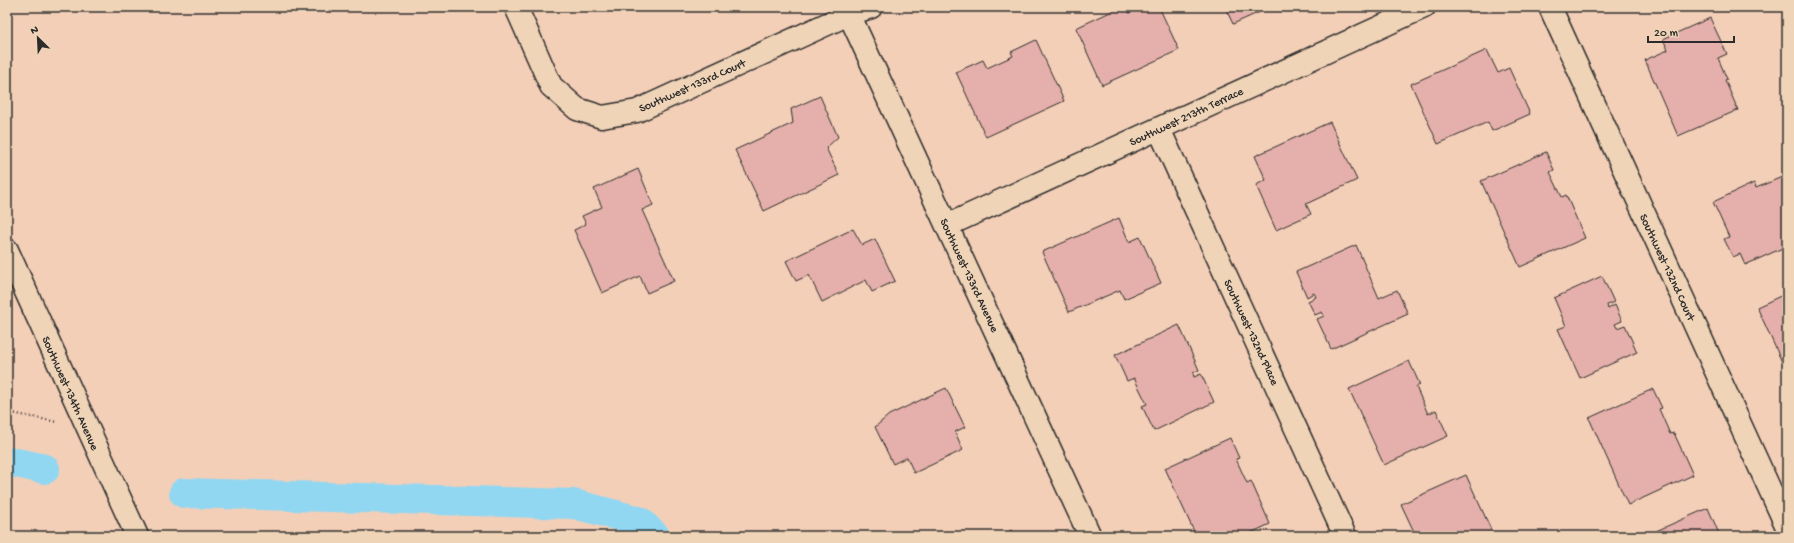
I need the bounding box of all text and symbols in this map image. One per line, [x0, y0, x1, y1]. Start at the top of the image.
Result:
north arrow [18, 18, 58, 58]
scale bar [1648, 18, 1734, 44]
text: N [29, 24, 40, 38]
text: 20 m [1654, 27, 1679, 41]
street label: Southwest 133rd Court [637, 57, 749, 117]
street label: Southwest 213th Terrace [1128, 85, 1247, 150]
street label: Southwest 132nd Court [1635, 212, 1698, 325]
street label: Southwest 133rd Avenue [936, 217, 1001, 336]
street label: Southwest 132nd Place [1220, 278, 1281, 389]
street label: Southwest 134th Avenue [38, 335, 101, 454]

